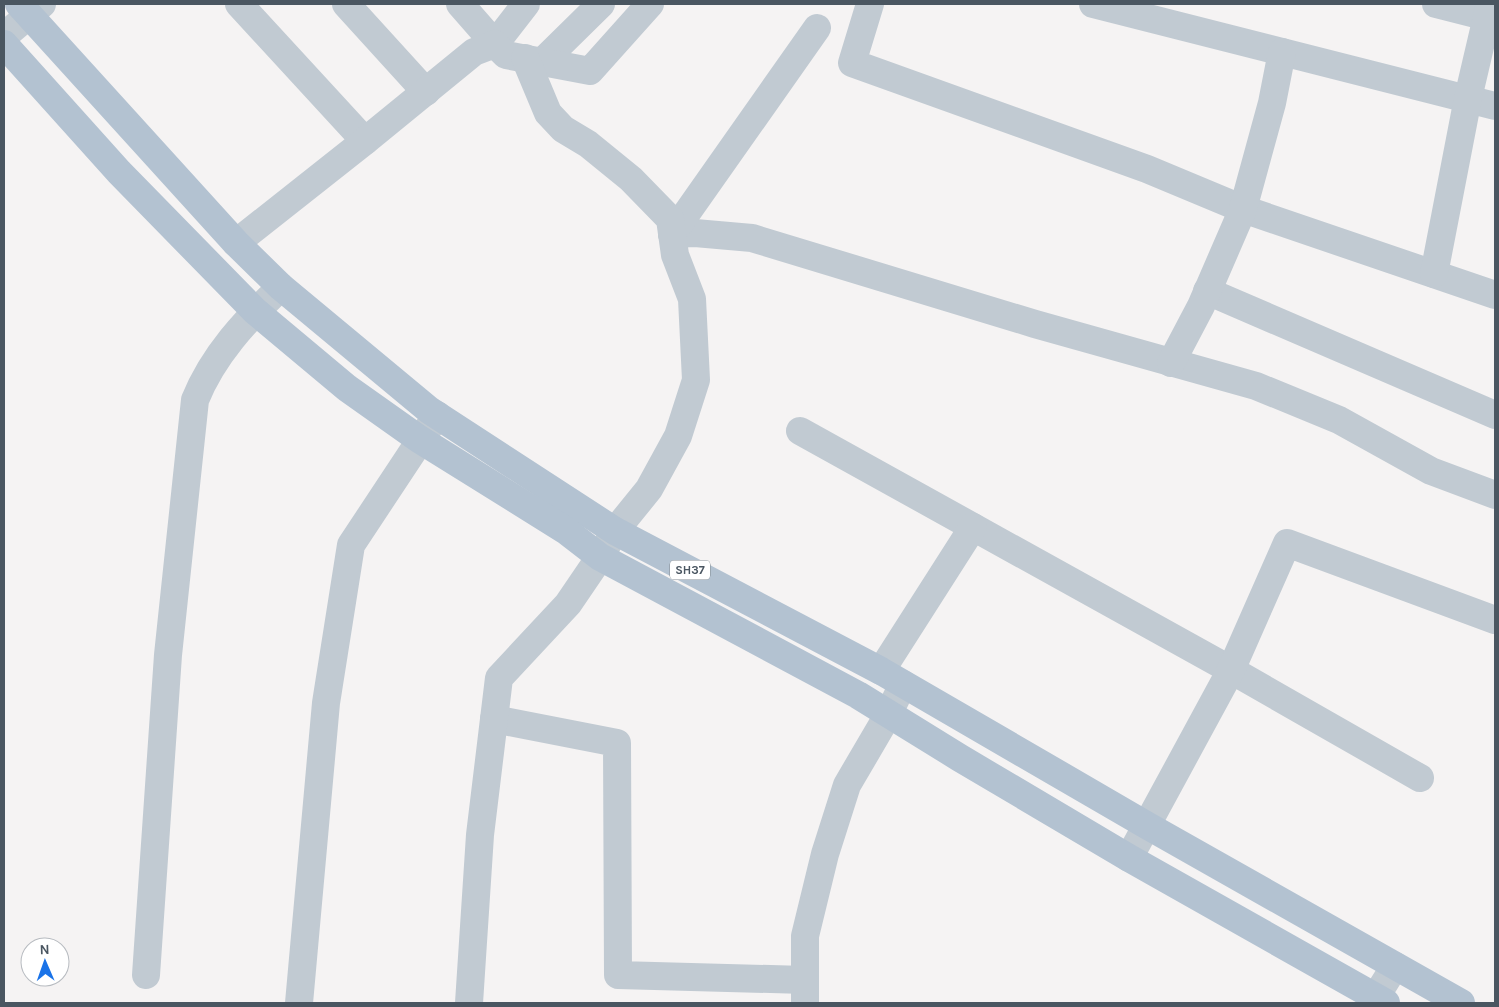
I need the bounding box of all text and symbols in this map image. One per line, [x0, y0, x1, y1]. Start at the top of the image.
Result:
road number: SH37 [670, 560, 710, 580]
north arrow [20, 937, 70, 987]
text: N [39, 941, 50, 958]

